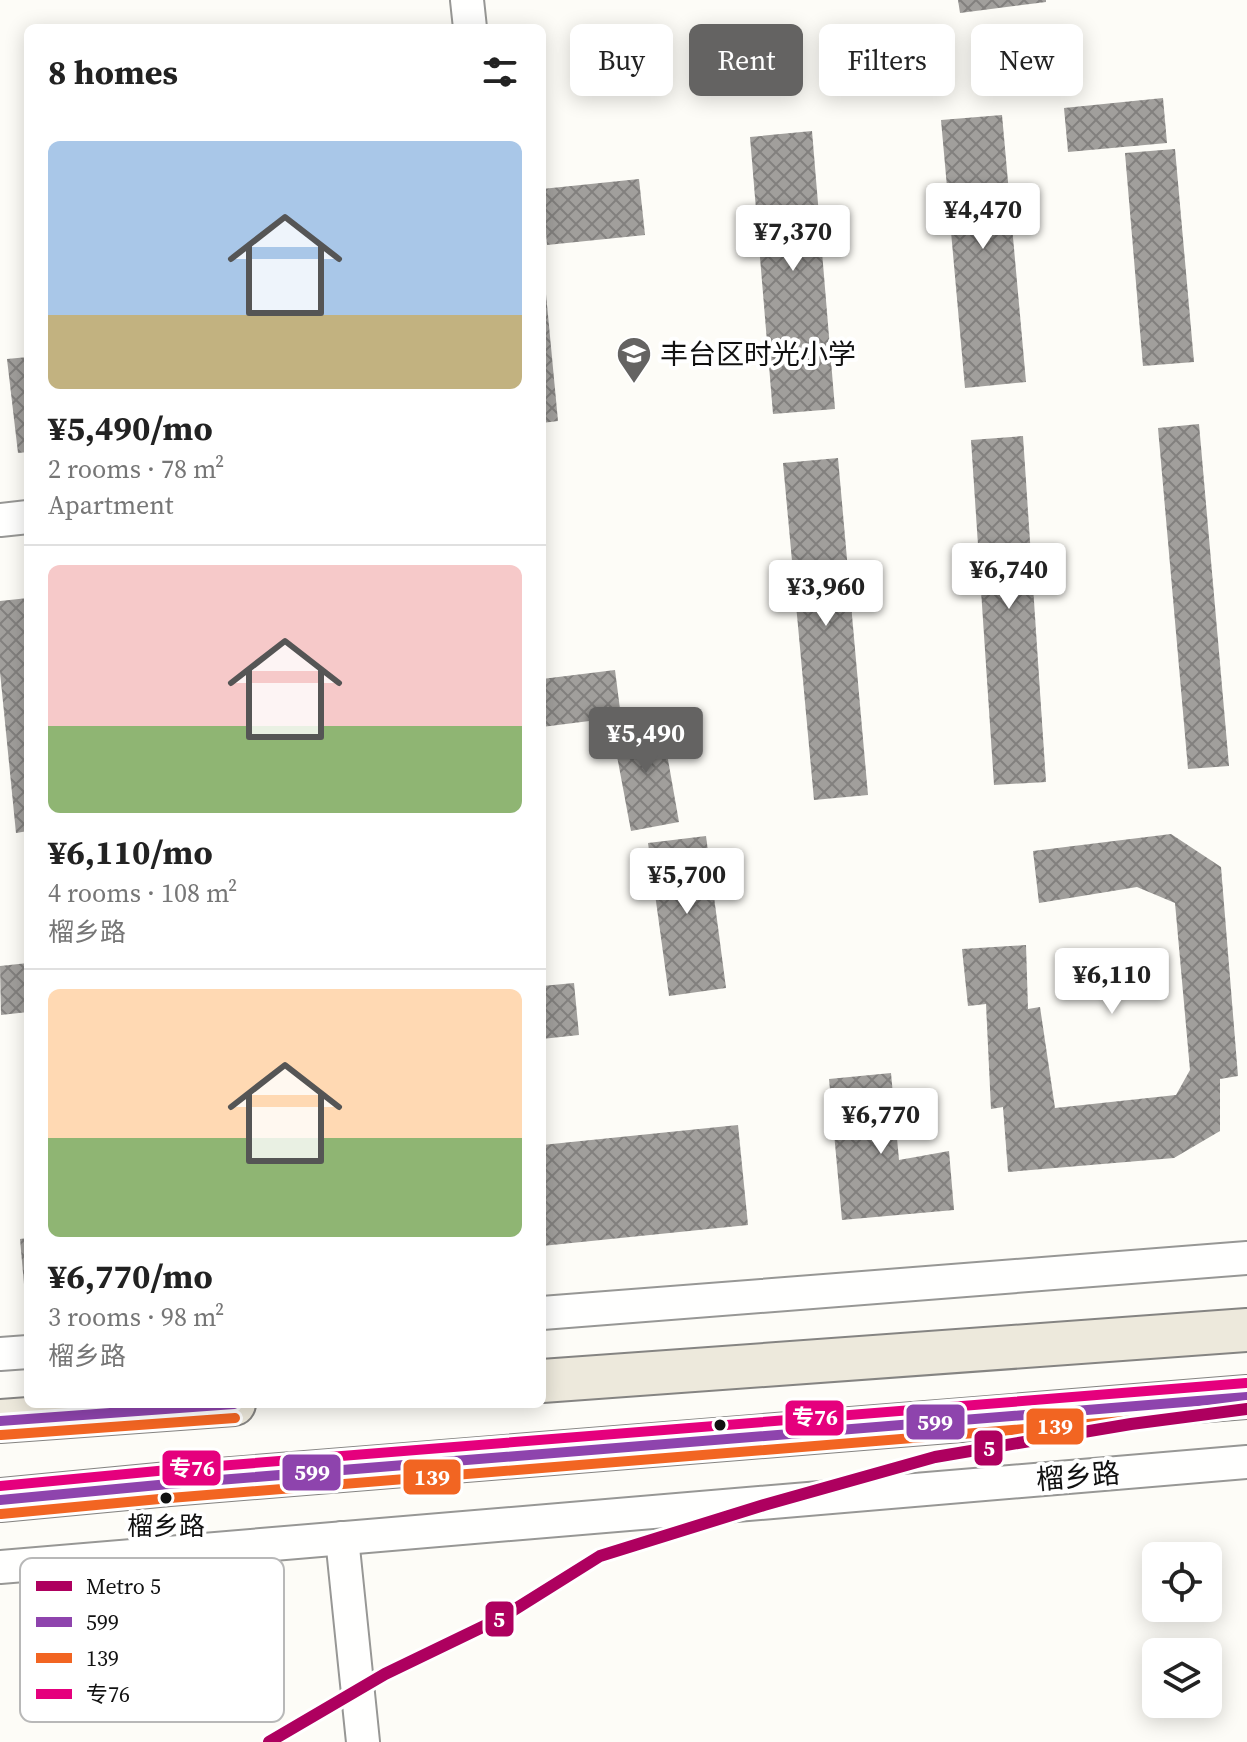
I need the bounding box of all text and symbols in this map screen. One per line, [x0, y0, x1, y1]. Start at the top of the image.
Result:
chip: Buy [570, 24, 673, 96]
chip: Rent [689, 24, 803, 96]
chip: Filters [819, 24, 955, 96]
chip: New [971, 24, 1083, 96]
text: 8 homes [48, 49, 178, 95]
icon: filters [478, 50, 522, 94]
pin: ¥4,470 [918, 183, 1048, 251]
text: ¥4,470 [944, 191, 1022, 227]
icon: home [213, 193, 357, 337]
pin: ¥7,370 [728, 205, 858, 273]
text: ¥7,370 [754, 213, 832, 249]
school or university icon: 丰台区时光小学 [615, 335, 653, 385]
place label: 丰台区时光小学 [660, 335, 856, 373]
text: ¥5,490/mo [48, 405, 213, 451]
text: 2 rooms · 78 m² [48, 451, 224, 487]
text: Apartment [48, 487, 173, 523]
pin: ¥6,740 [944, 543, 1074, 611]
text: ¥6,740 [970, 551, 1048, 587]
pin: ¥3,960 [761, 560, 891, 628]
text: ¥3,960 [787, 568, 865, 604]
icon: home [213, 617, 357, 761]
pin: ¥5,490 [581, 707, 711, 775]
text: ¥5,490 [607, 715, 685, 751]
text: ¥6,110/mo [48, 829, 213, 875]
pin: ¥5,700 [622, 848, 752, 916]
text: ¥5,700 [648, 856, 726, 892]
text: 4 rooms · 108 m² [48, 875, 237, 911]
text: 榴乡路 [48, 914, 126, 950]
pin: ¥6,110 [1047, 948, 1177, 1016]
text: ¥6,110 [1073, 956, 1151, 992]
icon: home [213, 1041, 357, 1185]
pin: ¥6,770 [816, 1088, 946, 1156]
text: ¥6,770 [842, 1096, 920, 1132]
text: ¥6,770/mo [48, 1253, 213, 1299]
text: 3 rooms · 98 m² [48, 1299, 224, 1335]
text: 榴乡路 [48, 1338, 126, 1374]
line badge: 专76 [784, 1399, 845, 1437]
text: 专76 [792, 1402, 838, 1432]
line badge: 599 [905, 1403, 966, 1441]
text: 599 [917, 1407, 953, 1437]
line badge: 139 [1025, 1407, 1085, 1446]
text: 139 [1037, 1411, 1073, 1441]
unlabelled marker [712, 1417, 728, 1433]
line badge: 5 [973, 1429, 1004, 1467]
text: 5 [983, 1433, 995, 1463]
line badge: 专76 [161, 1449, 222, 1487]
text: 专76 [169, 1453, 215, 1483]
line badge: 599 [281, 1453, 342, 1492]
street label: 榴乡路 [1034, 1453, 1122, 1499]
text: 599 [294, 1457, 330, 1487]
line badge: 139 [402, 1458, 462, 1496]
text: 139 [414, 1462, 450, 1492]
marker: 榴乡路 [158, 1490, 174, 1506]
place label: 榴乡路 [127, 1508, 205, 1544]
map controls [1142, 1542, 1222, 1718]
button: locate [1142, 1542, 1222, 1622]
legend [20, 1558, 284, 1722]
text: Metro 5 [86, 1571, 161, 1601]
line badge: 5 [484, 1600, 515, 1638]
text: 5 [493, 1604, 505, 1634]
text: 599 [86, 1607, 119, 1637]
button: layers [1142, 1638, 1222, 1718]
text: 139 [86, 1643, 119, 1673]
text: 专76 [86, 1679, 130, 1709]

